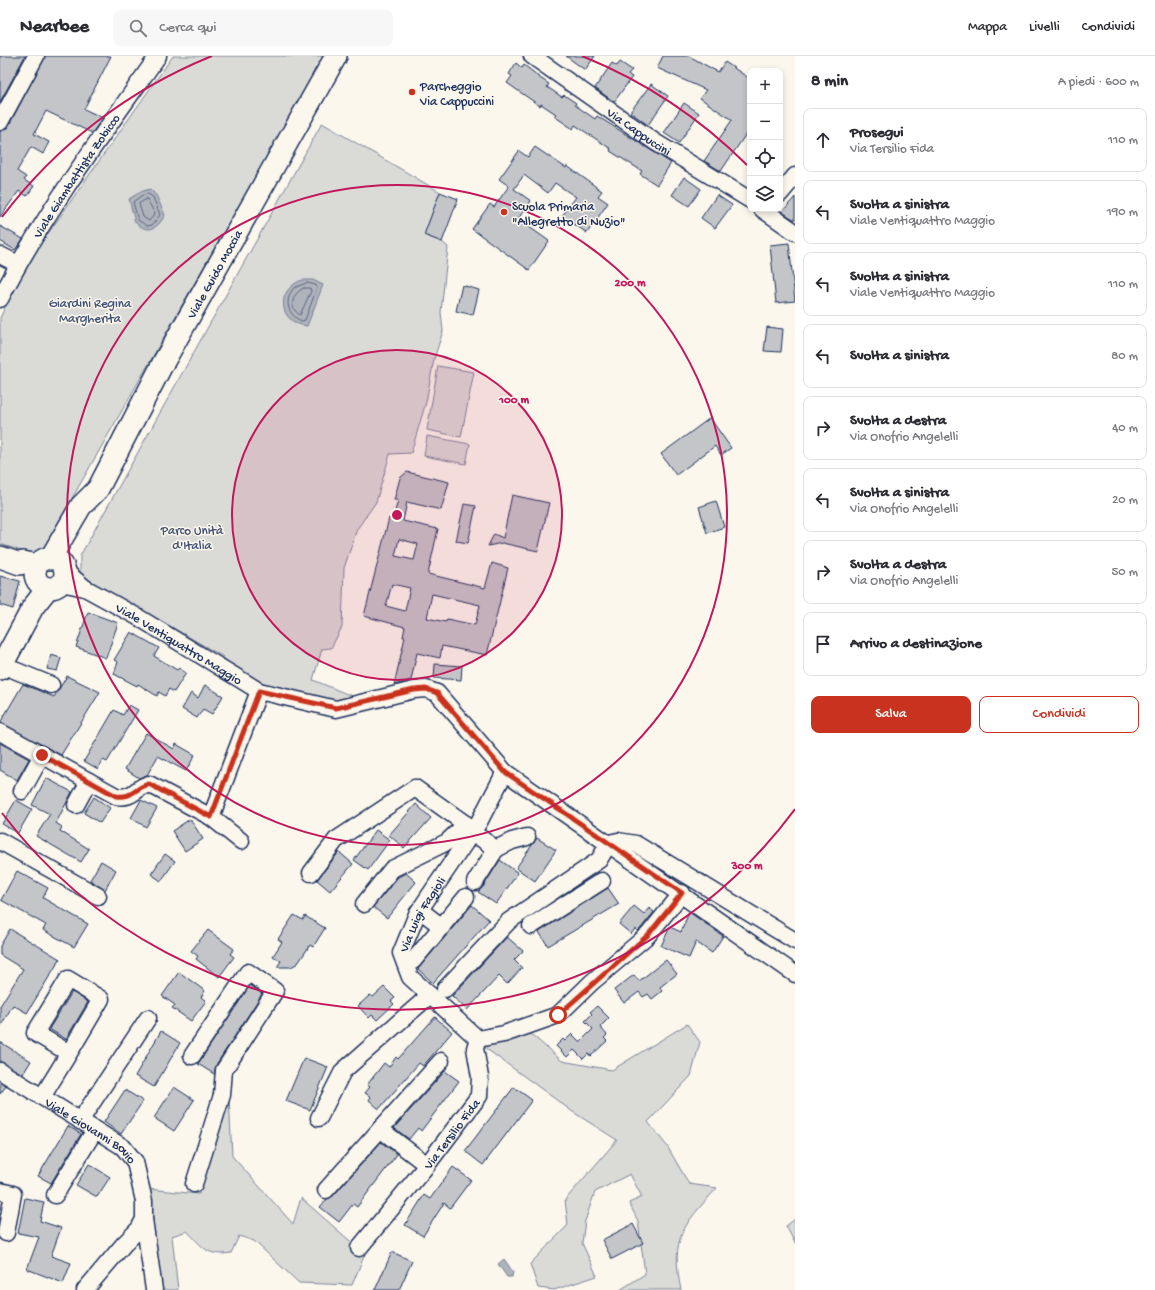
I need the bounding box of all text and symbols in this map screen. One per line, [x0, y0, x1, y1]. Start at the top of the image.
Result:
search box [113, 10, 393, 46]
text: Nearbee [20, 16, 89, 39]
icon: search [127, 17, 149, 39]
text: Cerca qui [159, 19, 217, 37]
text: Mappa [968, 19, 1007, 36]
text: Livelli [1029, 19, 1060, 36]
text: Condividi [1082, 19, 1135, 36]
map controls [747, 68, 783, 212]
button: + [747, 68, 783, 104]
text: 8 min [811, 72, 848, 92]
text: A piedi · 600 m [1058, 75, 1139, 90]
place label: Parcheggio Via Cappuccini [419, 80, 494, 110]
marker: Parcheggio Via Cappuccini [407, 87, 417, 97]
button: − [747, 104, 783, 140]
street label: Via Cappuccini [602, 105, 673, 160]
street label: Viale Giambattista Zobicco [30, 112, 124, 242]
text: Prosegui [850, 124, 903, 142]
icon: ahead [812, 129, 834, 151]
text: 110 m [1108, 133, 1138, 148]
button: locate [747, 140, 783, 176]
text: Via Tersilio Fida [850, 142, 934, 157]
button: layers [747, 176, 783, 212]
text: Svolta a sinistra [850, 196, 949, 214]
place label: Scuola Primaria "Allegretto di Nuzio" [512, 200, 625, 230]
icon: left [812, 201, 834, 223]
text: 190 m [1107, 205, 1138, 220]
marker: Scuola Primaria "Allegretto di Nuzio" [499, 207, 509, 217]
text: Viale Ventiquattro Maggio [850, 214, 995, 229]
street label: Viale Guido Moccia [184, 227, 247, 323]
text: Svolta a sinistra [850, 268, 949, 286]
icon: left [812, 273, 834, 295]
text: 200 m [615, 277, 646, 291]
text: 110 m [1108, 277, 1138, 292]
text: Viale Ventiquattro Maggio [850, 286, 995, 301]
park label: Giardini Regina Margherita [49, 297, 132, 327]
icon: left [812, 345, 834, 367]
text: Svolta a sinistra [850, 347, 949, 365]
text: 80 m [1111, 349, 1138, 364]
text: 100 m [498, 394, 529, 408]
text: Svolta a destra [850, 412, 946, 430]
icon: right [812, 417, 834, 439]
text: 40 m [1112, 421, 1138, 436]
text: Via Onofrio Angelelli [850, 430, 958, 445]
text: Svolta a sinistra [850, 484, 949, 502]
icon: left [812, 489, 834, 511]
text: 20 m [1112, 493, 1138, 508]
text: Via Onofrio Angelelli [850, 502, 958, 517]
centre of rings [390, 508, 404, 522]
park label: Parco Unità d'Italia [160, 524, 224, 554]
text: Svolta a destra [850, 556, 946, 574]
icon: right [812, 561, 834, 583]
text: 50 m [1111, 565, 1138, 580]
text: Via Onofrio Angelelli [850, 574, 958, 589]
street label: Viale Ventiquattro Maggio [112, 601, 244, 689]
icon: arrive [812, 633, 834, 655]
text: Arrivo a destinazione [850, 635, 982, 653]
button: Salva [811, 696, 971, 733]
button: Condividi [979, 696, 1139, 733]
route end [33, 746, 51, 764]
text: 300 m [730, 860, 763, 874]
street label: Via Luigi Fagioli [397, 874, 450, 956]
route start [549, 1006, 567, 1024]
street label: Viale Giovanni Bovio [41, 1095, 138, 1168]
street label: Via Tersilio Fida [421, 1096, 485, 1174]

